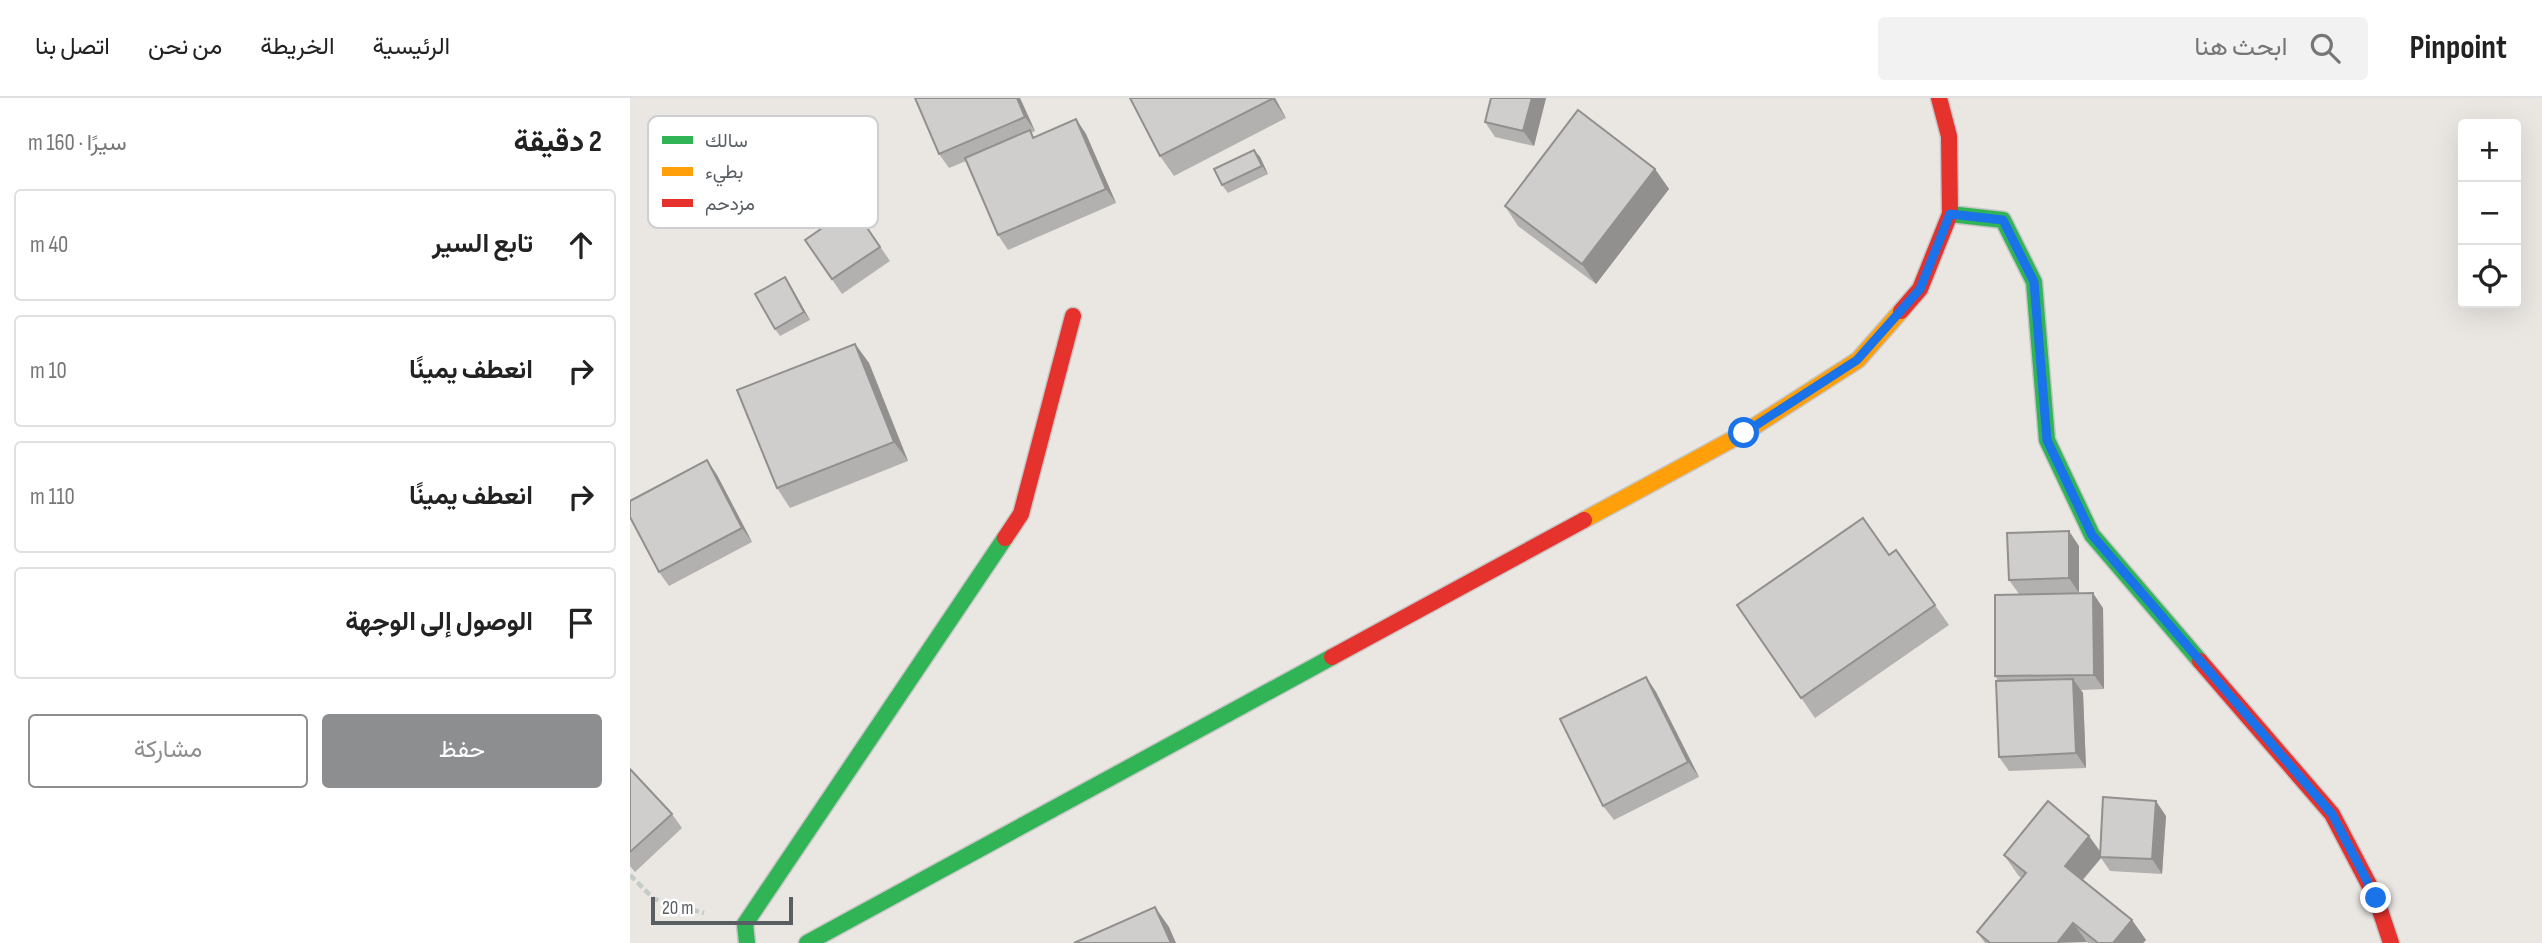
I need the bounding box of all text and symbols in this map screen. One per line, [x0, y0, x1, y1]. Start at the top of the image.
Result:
search box [1878, 17, 2368, 80]
text: Pinpoint [2410, 28, 2507, 68]
icon: search [2306, 29, 2344, 67]
text: اتصل بنا [35, 32, 110, 61]
text: من نحن [148, 32, 222, 61]
text: الخريطة [260, 32, 335, 61]
text: الرئيسية [373, 32, 450, 61]
text: ابحث هنا [2194, 32, 2288, 63]
legend [648, 116, 878, 228]
map controls [2458, 119, 2521, 308]
button: + [2458, 119, 2521, 182]
text: 2 دقيقة [513, 124, 602, 160]
text: سيرًا · 160 m [28, 129, 127, 157]
text: سالك [705, 130, 748, 153]
text: بطيء [705, 161, 743, 187]
button: − [2458, 182, 2521, 245]
text: مزدحم [705, 193, 755, 216]
icon: ahead [562, 226, 600, 264]
text: تابع السير [432, 229, 533, 260]
text: 40 m [30, 231, 68, 259]
button: locate [2458, 245, 2521, 308]
icon: right [562, 352, 600, 390]
text: انعطف يمينًا [409, 355, 533, 386]
text: 10 m [30, 357, 67, 385]
route start [1728, 417, 1759, 448]
icon: right [562, 478, 600, 516]
text: انعطف يمينًا [409, 481, 533, 512]
text: 110 m [30, 483, 75, 511]
icon: arrive [562, 604, 600, 642]
text: الوصول إلى الوجهة [345, 607, 533, 638]
button: مشاركة [28, 714, 308, 788]
button: حفظ [322, 714, 602, 788]
route end [2360, 882, 2391, 913]
scale bar [651, 894, 793, 926]
text: 20 m [662, 897, 694, 920]

